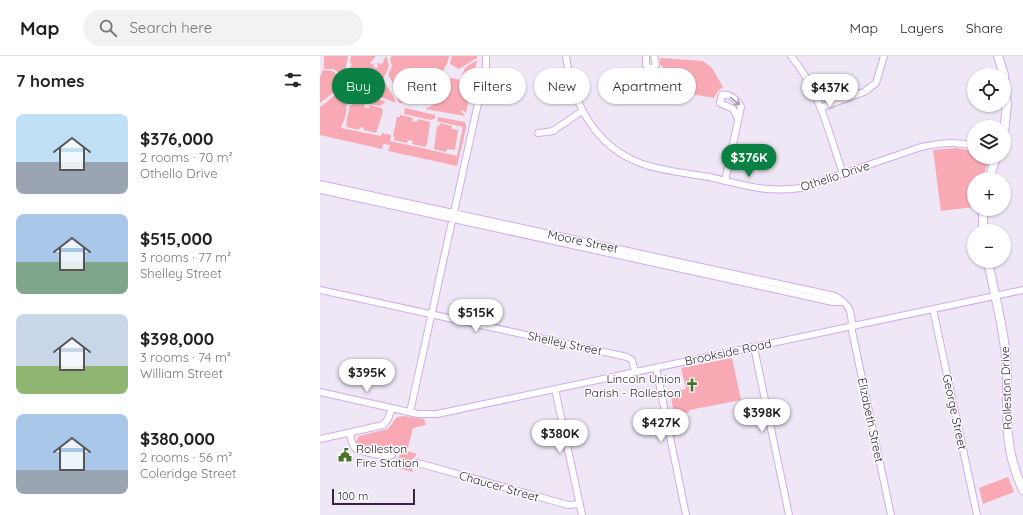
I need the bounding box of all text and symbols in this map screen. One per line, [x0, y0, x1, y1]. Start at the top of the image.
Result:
search box [83, 10, 363, 46]
text: Map [20, 16, 59, 40]
icon: search [97, 17, 119, 39]
text: Search here [129, 18, 212, 37]
text: Map [849, 19, 878, 37]
text: Layers [900, 19, 944, 37]
text: Share [966, 19, 1003, 37]
chip: Buy [332, 68, 385, 104]
chip: Rent [393, 68, 451, 104]
chip: Filters [459, 68, 526, 104]
chip: New [534, 68, 590, 104]
chip: Apartment [598, 68, 696, 104]
map controls [967, 68, 1011, 268]
button: locate [967, 68, 1011, 112]
icon: filters [282, 69, 304, 91]
text: 7 homes [16, 70, 85, 91]
pin: $437K [802, 74, 858, 108]
text: $437K [811, 79, 849, 95]
one-way arrow [730, 96, 740, 105]
button: layers [967, 120, 1011, 164]
text: $376,000 [140, 128, 214, 149]
icon: home [48, 130, 96, 178]
pin: $376K [721, 144, 777, 178]
text: 2 rooms · 70 m² [140, 149, 233, 165]
text: $376K [730, 149, 768, 165]
street label: Othello Drive [799, 158, 872, 194]
text: Othello Drive [140, 165, 218, 181]
button: + [967, 172, 1011, 216]
button: − [967, 224, 1011, 268]
street label: Moore Street [546, 226, 620, 256]
text: $515,000 [140, 228, 212, 249]
icon: home [48, 230, 96, 278]
text: 3 rooms · 77 m² [140, 249, 231, 265]
text: Shelley Street [140, 265, 222, 281]
pin: $515K [448, 299, 504, 333]
text: $515K [458, 304, 494, 320]
text: $398,000 [140, 328, 214, 349]
street label: Shelley Street [527, 328, 603, 358]
icon: home [48, 330, 96, 378]
street label: Brookside Road [683, 335, 773, 369]
street label: Rolleston Drive [997, 346, 1015, 430]
text: 3 rooms · 74 m² [140, 349, 231, 365]
pin: $395K [339, 359, 395, 393]
text: $395K [348, 364, 386, 380]
text: William Street [140, 365, 223, 381]
place label: Lincoln Union Parish - Rolleston [585, 371, 681, 400]
street label: George Street [940, 373, 970, 451]
street label: Elizabeth Street [855, 376, 887, 464]
church icon: Lincoln Union Parish - Rolleston [684, 377, 700, 393]
pin: $398K [734, 399, 790, 433]
text: $398K [743, 404, 781, 420]
pin: $427K [633, 409, 689, 443]
text: $427K [642, 414, 680, 430]
pin: $380K [532, 420, 588, 454]
text: $380K [541, 425, 579, 441]
text: $380,000 [140, 428, 215, 449]
icon: home [48, 430, 96, 478]
place label: Rolleston Fire Station [356, 441, 419, 470]
public building icon: Rolleston Fire Station [337, 447, 353, 463]
text: 2 rooms · 56 m² [140, 449, 232, 465]
text: Coleridge Street [140, 465, 237, 481]
street label: Chaucer Street [457, 467, 541, 505]
scale bar [332, 487, 415, 506]
text: 100 m [338, 489, 368, 503]

